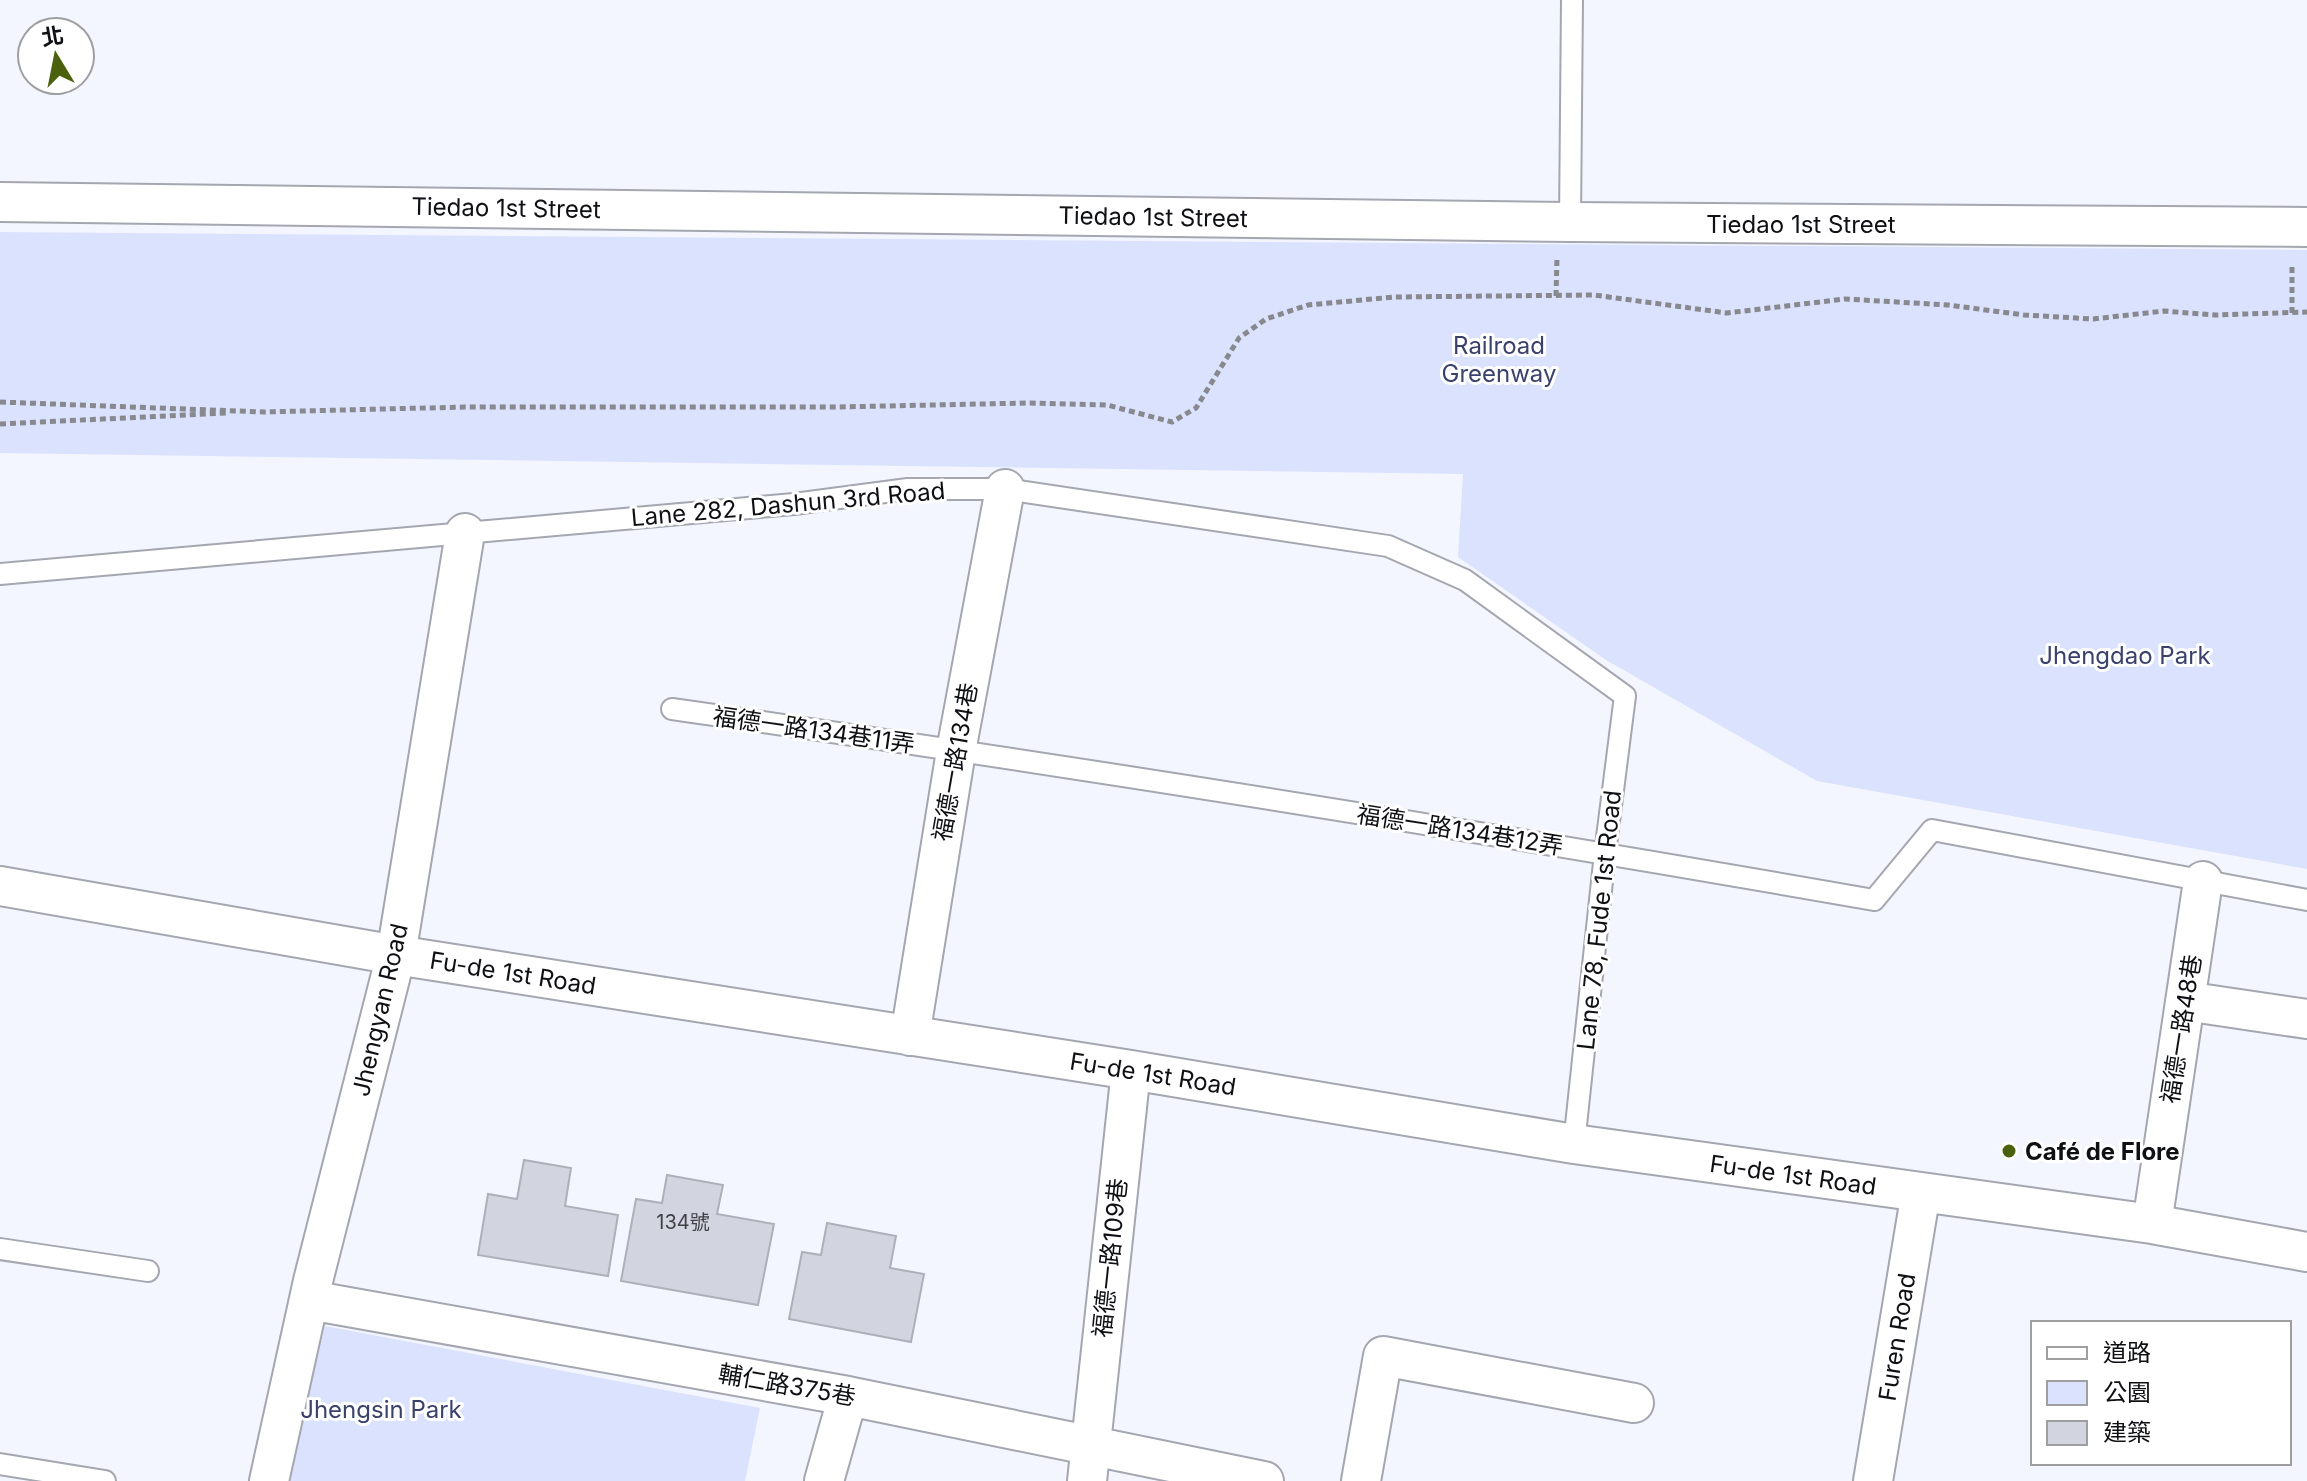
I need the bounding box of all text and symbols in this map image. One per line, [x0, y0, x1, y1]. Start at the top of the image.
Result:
north arrow [16, 16, 96, 96]
text: 北 [39, 22, 66, 51]
street label: Tiedao 1st Street [411, 192, 601, 224]
street label: Tiedao 1st Street [1058, 201, 1248, 233]
street label: Tiedao 1st Street [1706, 210, 1896, 239]
park label: Railroad Greenway [1442, 331, 1556, 388]
street label: Lane 282, Dashun 3rd Road [630, 476, 946, 532]
park label: Jhengdao Park [2039, 641, 2211, 670]
street label: 福德一路134巷 [927, 681, 983, 843]
street label: 福德一路134巷11弄 [711, 701, 917, 759]
street label: Lane 78, Fude 1st Road [1571, 789, 1627, 1051]
street label: 福德一路134巷12弄 [1355, 799, 1565, 861]
street label: Jhengyan Road [346, 921, 414, 1099]
street label: Fu-de 1st Road [428, 946, 598, 1000]
street label: 福德一路48巷 [2155, 952, 2207, 1106]
street label: Fu-de 1st Road [1068, 1047, 1238, 1101]
place label: Café de Flore [2025, 1137, 2180, 1166]
marker: Café de Flore [2000, 1142, 2018, 1160]
street label: Fu-de 1st Road [1708, 1149, 1878, 1201]
street label: 福德一路109巷 [1087, 1177, 1133, 1339]
house number: 134號 [656, 1210, 710, 1234]
street label: Furen Road [1873, 1271, 1921, 1403]
legend [2031, 1321, 2291, 1465]
text: 道路 [2103, 1338, 2151, 1367]
street label: 輔仁路375巷 [716, 1359, 858, 1411]
text: 公園 [2103, 1378, 2151, 1407]
park label: Jhengsin Park [300, 1395, 462, 1424]
text: 建築 [2103, 1418, 2151, 1447]

